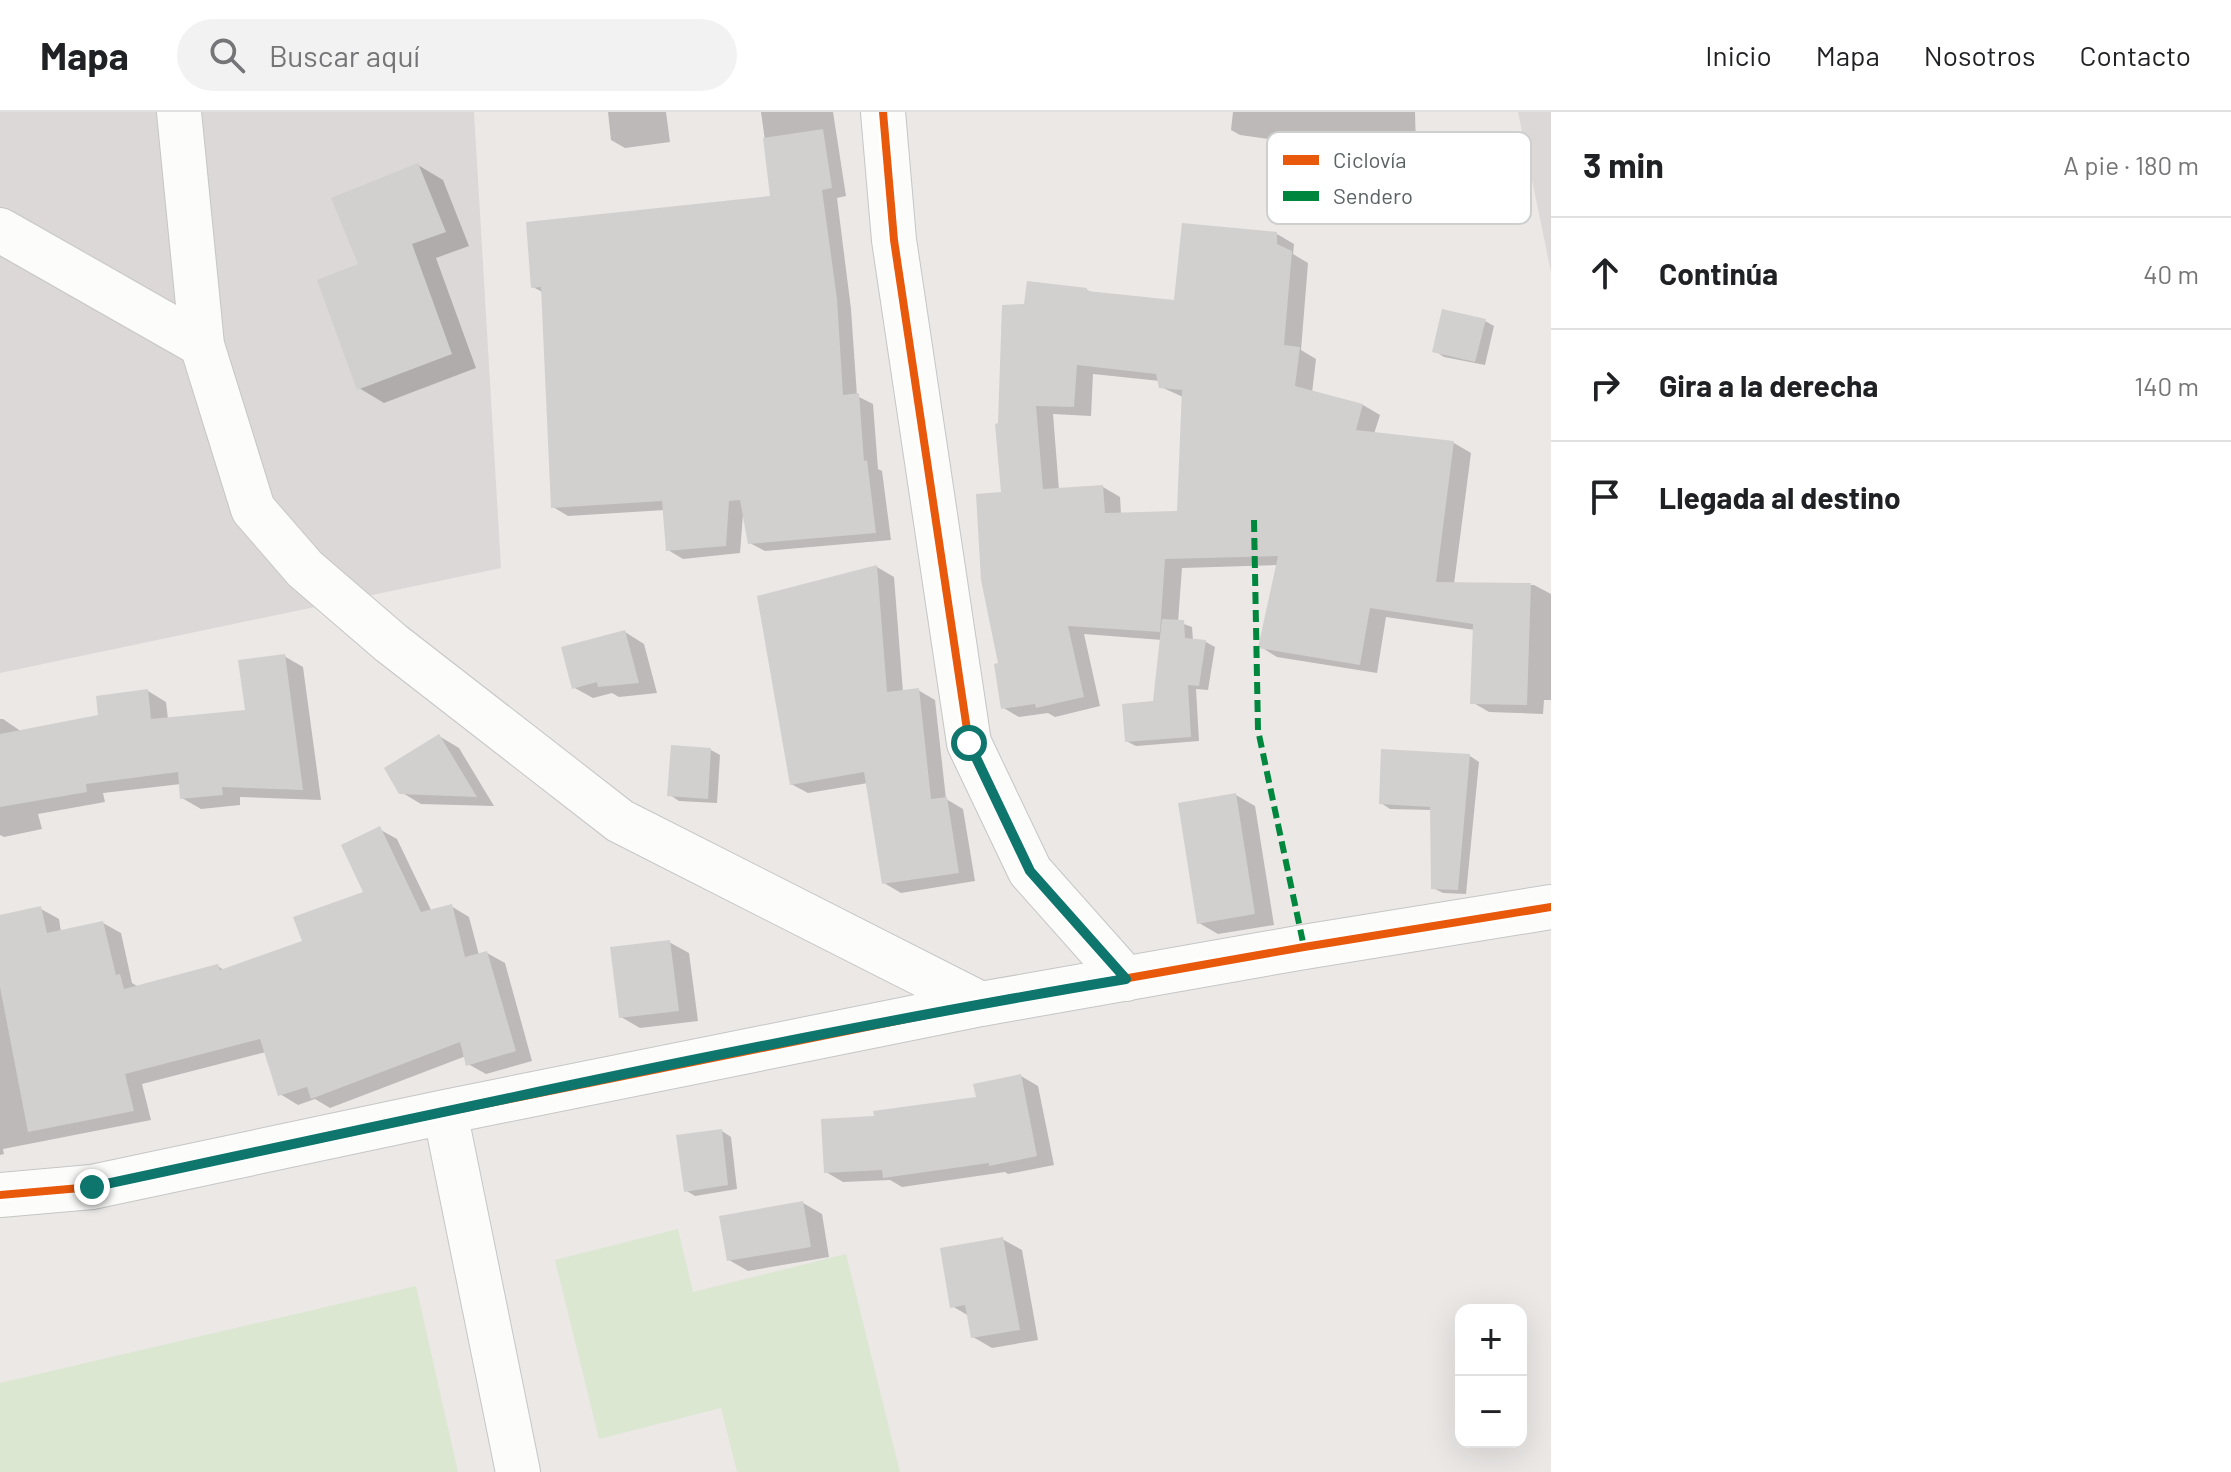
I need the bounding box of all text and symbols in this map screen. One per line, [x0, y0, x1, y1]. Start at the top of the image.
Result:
search box [177, 19, 737, 91]
text: Mapa [40, 32, 129, 78]
icon: search [205, 33, 249, 77]
text: Buscar aquí [269, 37, 420, 73]
text: Inicio [1705, 38, 1772, 72]
text: Mapa [1816, 38, 1880, 72]
text: Nosotros [1924, 38, 2036, 72]
text: Contacto [2080, 38, 2191, 72]
legend [1267, 132, 1531, 224]
text: 3 min [1583, 144, 1664, 185]
text: Ciclovía [1333, 146, 1406, 172]
text: A pie · 180 m [2063, 149, 2199, 180]
text: Sendero [1333, 182, 1413, 208]
icon: ahead [1583, 251, 1627, 295]
text: Continúa [1659, 255, 1778, 291]
text: 40 m [2143, 258, 2199, 289]
icon: right [1583, 363, 1627, 407]
text: Gira a la derecha [1659, 367, 1878, 403]
text: 140 m [2134, 370, 2199, 401]
icon: arrive [1583, 475, 1627, 519]
text: Llegada al destino [1659, 479, 1901, 515]
route start [951, 725, 987, 761]
route end [74, 1169, 110, 1205]
map controls [1455, 1304, 1527, 1448]
button: + [1455, 1304, 1527, 1376]
button: − [1455, 1376, 1527, 1448]

